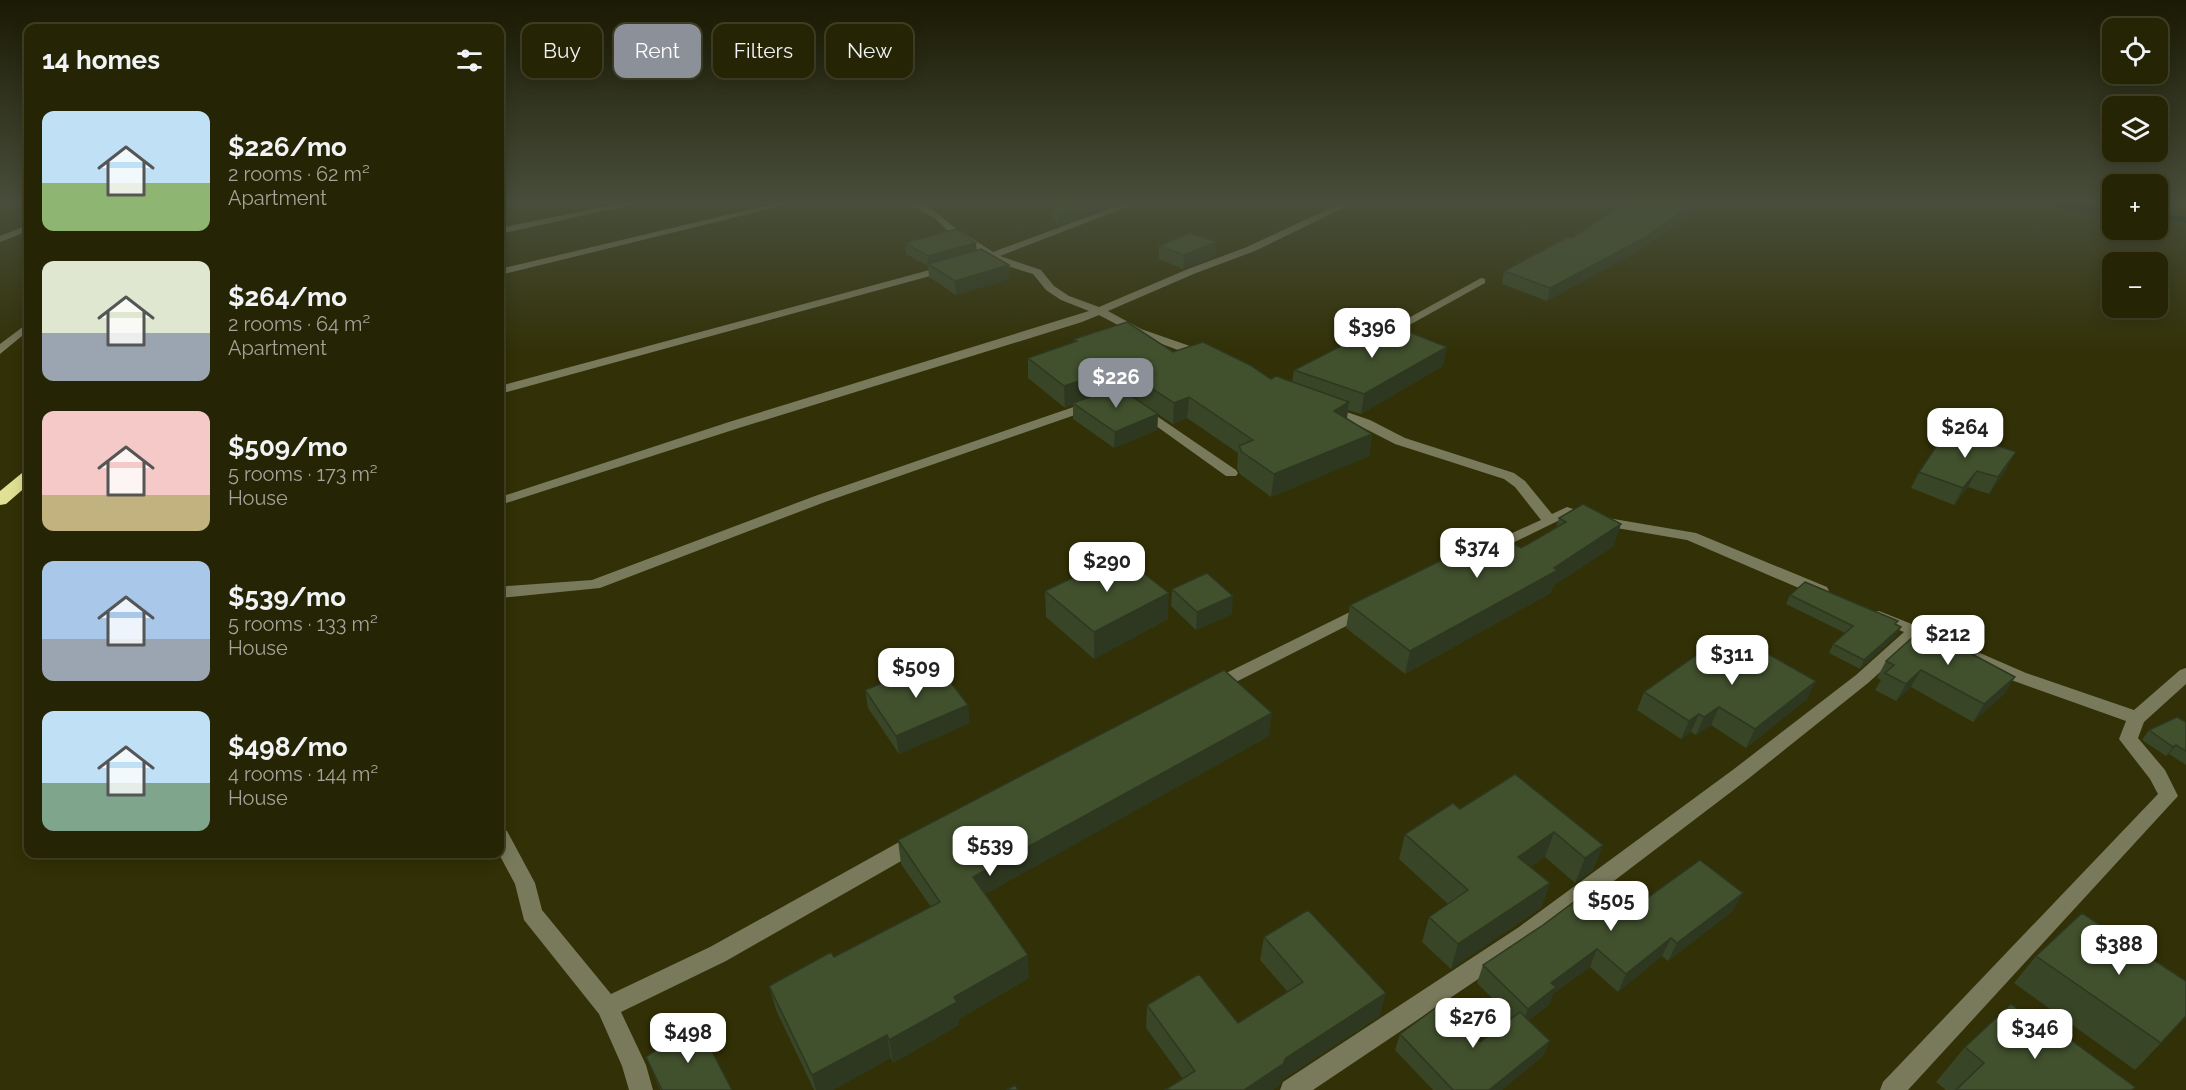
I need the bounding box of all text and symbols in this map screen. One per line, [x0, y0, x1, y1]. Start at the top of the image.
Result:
map controls [2102, 18, 2168, 318]
button: locate [2102, 18, 2168, 84]
chip: Buy [522, 24, 602, 78]
chip: Rent [614, 24, 701, 78]
chip: Filters [713, 24, 814, 78]
chip: New [826, 24, 913, 78]
icon: filters [453, 44, 486, 77]
text: 14 homes [42, 45, 160, 75]
button: layers [2102, 96, 2168, 162]
text: $226/mo [228, 132, 347, 162]
icon: home [90, 135, 162, 207]
text: 2 rooms · 62 m² [228, 162, 370, 186]
button: + [2102, 174, 2168, 240]
text: Apartment [228, 186, 327, 210]
button: − [2102, 252, 2168, 318]
text: $264/mo [228, 282, 347, 312]
icon: home [90, 285, 162, 357]
pin: $396 [1336, 308, 1408, 359]
text: 2 rooms · 64 m² [228, 312, 370, 336]
text: $396 [1348, 315, 1396, 339]
text: Apartment [228, 336, 327, 360]
pin: $226 [1080, 358, 1152, 409]
text: $226 [1092, 365, 1140, 389]
pin: $264 [1929, 408, 2001, 459]
text: $264 [1941, 415, 1989, 439]
text: $509/mo [228, 432, 347, 462]
icon: home [90, 435, 162, 507]
text: 5 rooms · 173 m² [228, 462, 378, 486]
text: House [228, 486, 288, 510]
pin: $374 [1441, 528, 1513, 579]
text: $374 [1454, 535, 1500, 559]
pin: $290 [1071, 542, 1143, 593]
text: $290 [1083, 549, 1131, 573]
text: $539/mo [228, 582, 346, 612]
icon: home [90, 585, 162, 657]
text: 5 rooms · 133 m² [228, 612, 378, 636]
pin: $212 [1912, 615, 1984, 666]
text: $212 [1925, 622, 1971, 646]
pin: $311 [1696, 635, 1768, 686]
text: House [228, 636, 288, 660]
text: $311 [1710, 642, 1754, 666]
pin: $509 [880, 648, 952, 699]
text: $509 [892, 655, 940, 679]
text: $498/mo [228, 732, 348, 762]
icon: home [90, 735, 162, 807]
text: 4 rooms · 144 m² [228, 762, 378, 786]
text: House [228, 786, 288, 810]
pin: $539 [954, 826, 1026, 877]
text: $539 [967, 833, 1013, 857]
pin: $505 [1575, 881, 1647, 932]
text: $505 [1587, 888, 1635, 912]
pin: $388 [2083, 925, 2155, 976]
text: $388 [2095, 932, 2143, 956]
pin: $276 [1437, 998, 1509, 1049]
text: $276 [1449, 1005, 1497, 1029]
pin: $346 [1999, 1009, 2071, 1060]
pin: $498 [652, 1013, 724, 1064]
text: $346 [2011, 1016, 2059, 1040]
text: $498 [664, 1020, 712, 1044]

